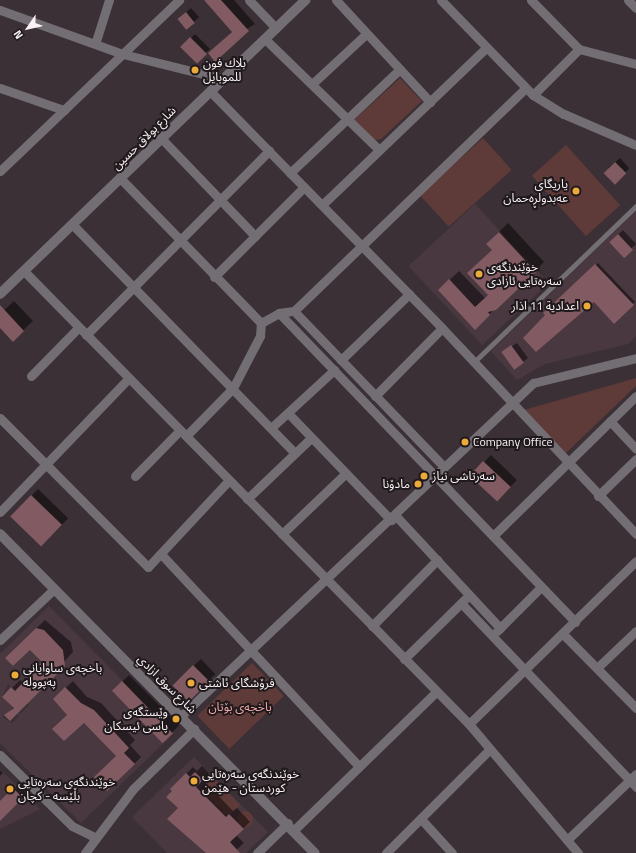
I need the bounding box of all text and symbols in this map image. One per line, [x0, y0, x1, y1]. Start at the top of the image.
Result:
north arrow [8, 8, 48, 48]
text: N [9, 27, 27, 42]
place label: بلاك فون للموبايل [203, 56, 246, 84]
marker: بلاك فون للموبايل [190, 65, 200, 75]
street label: شارع بولاق حسين [109, 103, 179, 173]
place label: یاریگای عەبدولڕەحمان [503, 177, 568, 205]
marker: یاریگای عەبدولڕەحمان [571, 186, 581, 196]
place label: خوێندنگەی سەرەتایی ئازادی [487, 260, 562, 288]
marker: خوێندنگەی سەرەتایی ئازادی [474, 269, 484, 279]
place label: اعدادية 11 اذار [511, 299, 579, 313]
marker: اعدادية 11 اذار [582, 301, 592, 311]
place label: Company Office [473, 435, 553, 449]
marker: Company Office [460, 437, 470, 447]
place label: سەرتاشی نیاز [432, 469, 495, 483]
marker: سەرتاشی نیاز [419, 471, 429, 481]
place label: مادۆنا [382, 477, 410, 491]
marker: مادۆنا [413, 479, 423, 489]
street label: شارع سوق ازادي [134, 651, 200, 717]
place label: باخچەی ساوایانی پەپوولە [23, 661, 102, 689]
marker: باخچەی ساوایانی پەپوولە [10, 670, 20, 680]
place label: فرۆشگای ئاشتی [199, 676, 275, 690]
marker: فرۆشگای ئاشتی [186, 678, 196, 688]
park label: باخچەی بۆتان [208, 700, 272, 714]
place label: وێستگەی پاسی ئیسکان [104, 705, 168, 733]
marker: وێستگەی پاسی ئیسکان [171, 714, 181, 724]
place label: خوێندنگەی سەرەتایی کوردستان - هێمن [202, 767, 299, 795]
place label: خوێندنگەی سەرەتایی بڵێسە - کچان [18, 775, 115, 803]
marker: خوێندنگەی سەرەتایی کوردستان - هێمن [189, 776, 199, 786]
marker: خوێندنگەی سەرەتایی بڵێسە - کچان [5, 784, 15, 794]

